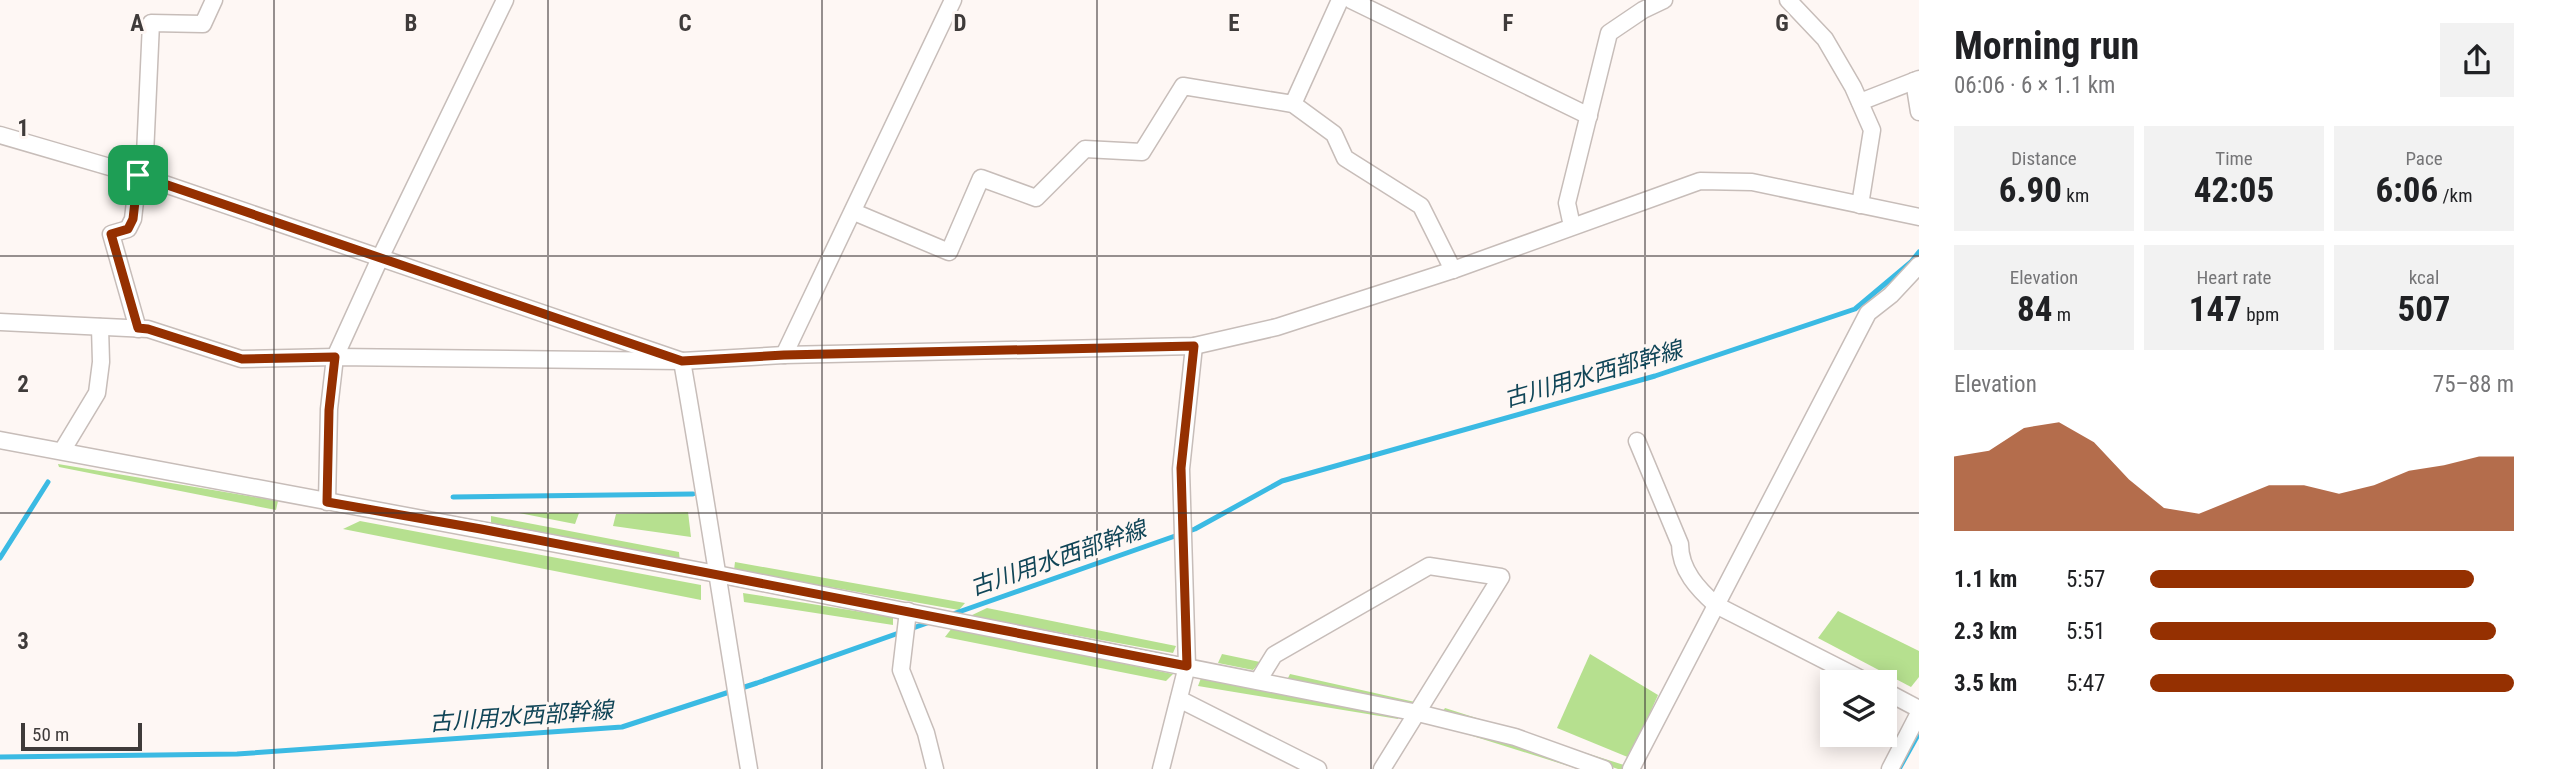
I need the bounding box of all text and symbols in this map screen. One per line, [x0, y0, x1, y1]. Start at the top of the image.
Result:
text: A [130, 10, 144, 37]
text: B [405, 10, 417, 37]
text: C [678, 10, 692, 37]
text: D [954, 10, 967, 37]
text: E [1228, 10, 1240, 37]
text: F [1503, 10, 1514, 37]
text: G [1775, 10, 1789, 37]
button: share [2440, 23, 2514, 97]
text: Morning run [1954, 24, 2139, 68]
text: 06:06 · 6 × 1.1 km [1954, 72, 2115, 99]
text: 1 [17, 115, 29, 142]
pin [108, 145, 168, 205]
text: Distance [2011, 147, 2077, 170]
text: Time [2215, 147, 2253, 170]
text: Pace [2405, 147, 2443, 170]
icon: arrive [119, 156, 157, 194]
text: 6.90 [1999, 170, 2062, 211]
text: 42:05 [2194, 170, 2274, 211]
text: 6:06 [2376, 170, 2438, 211]
text: km [2062, 184, 2089, 207]
text: /km [2438, 184, 2472, 207]
text: Elevation [2010, 266, 2078, 289]
text: Heart rate [2196, 266, 2272, 289]
text: kcal [2409, 266, 2439, 289]
text: 84 [2017, 289, 2052, 330]
text: 147 [2189, 289, 2242, 330]
text: 507 [2397, 289, 2451, 330]
text: m [2052, 303, 2071, 326]
text: bpm [2242, 303, 2279, 326]
water label: 古川用水西部幹線 [1501, 335, 1688, 413]
text: 2 [17, 371, 29, 398]
text: Elevation [1954, 371, 2037, 398]
text: 75–88 m [2433, 371, 2514, 398]
water label: 古川用水西部幹線 [967, 515, 1152, 601]
text: 1.1 km [1954, 566, 2017, 593]
text: 5:57 [2066, 566, 2105, 593]
text: 2.3 km [1954, 618, 2017, 645]
text: 5:51 [2066, 618, 2105, 645]
text: 3 [17, 628, 29, 655]
map controls [1820, 670, 1897, 747]
button: layers [1820, 670, 1897, 747]
text: 3.5 km [1954, 670, 2017, 697]
text: 5:47 [2066, 670, 2105, 697]
water label: 古川用水西部幹線 [428, 696, 617, 736]
scale bar [21, 720, 142, 752]
text: 50 m [32, 723, 69, 746]

